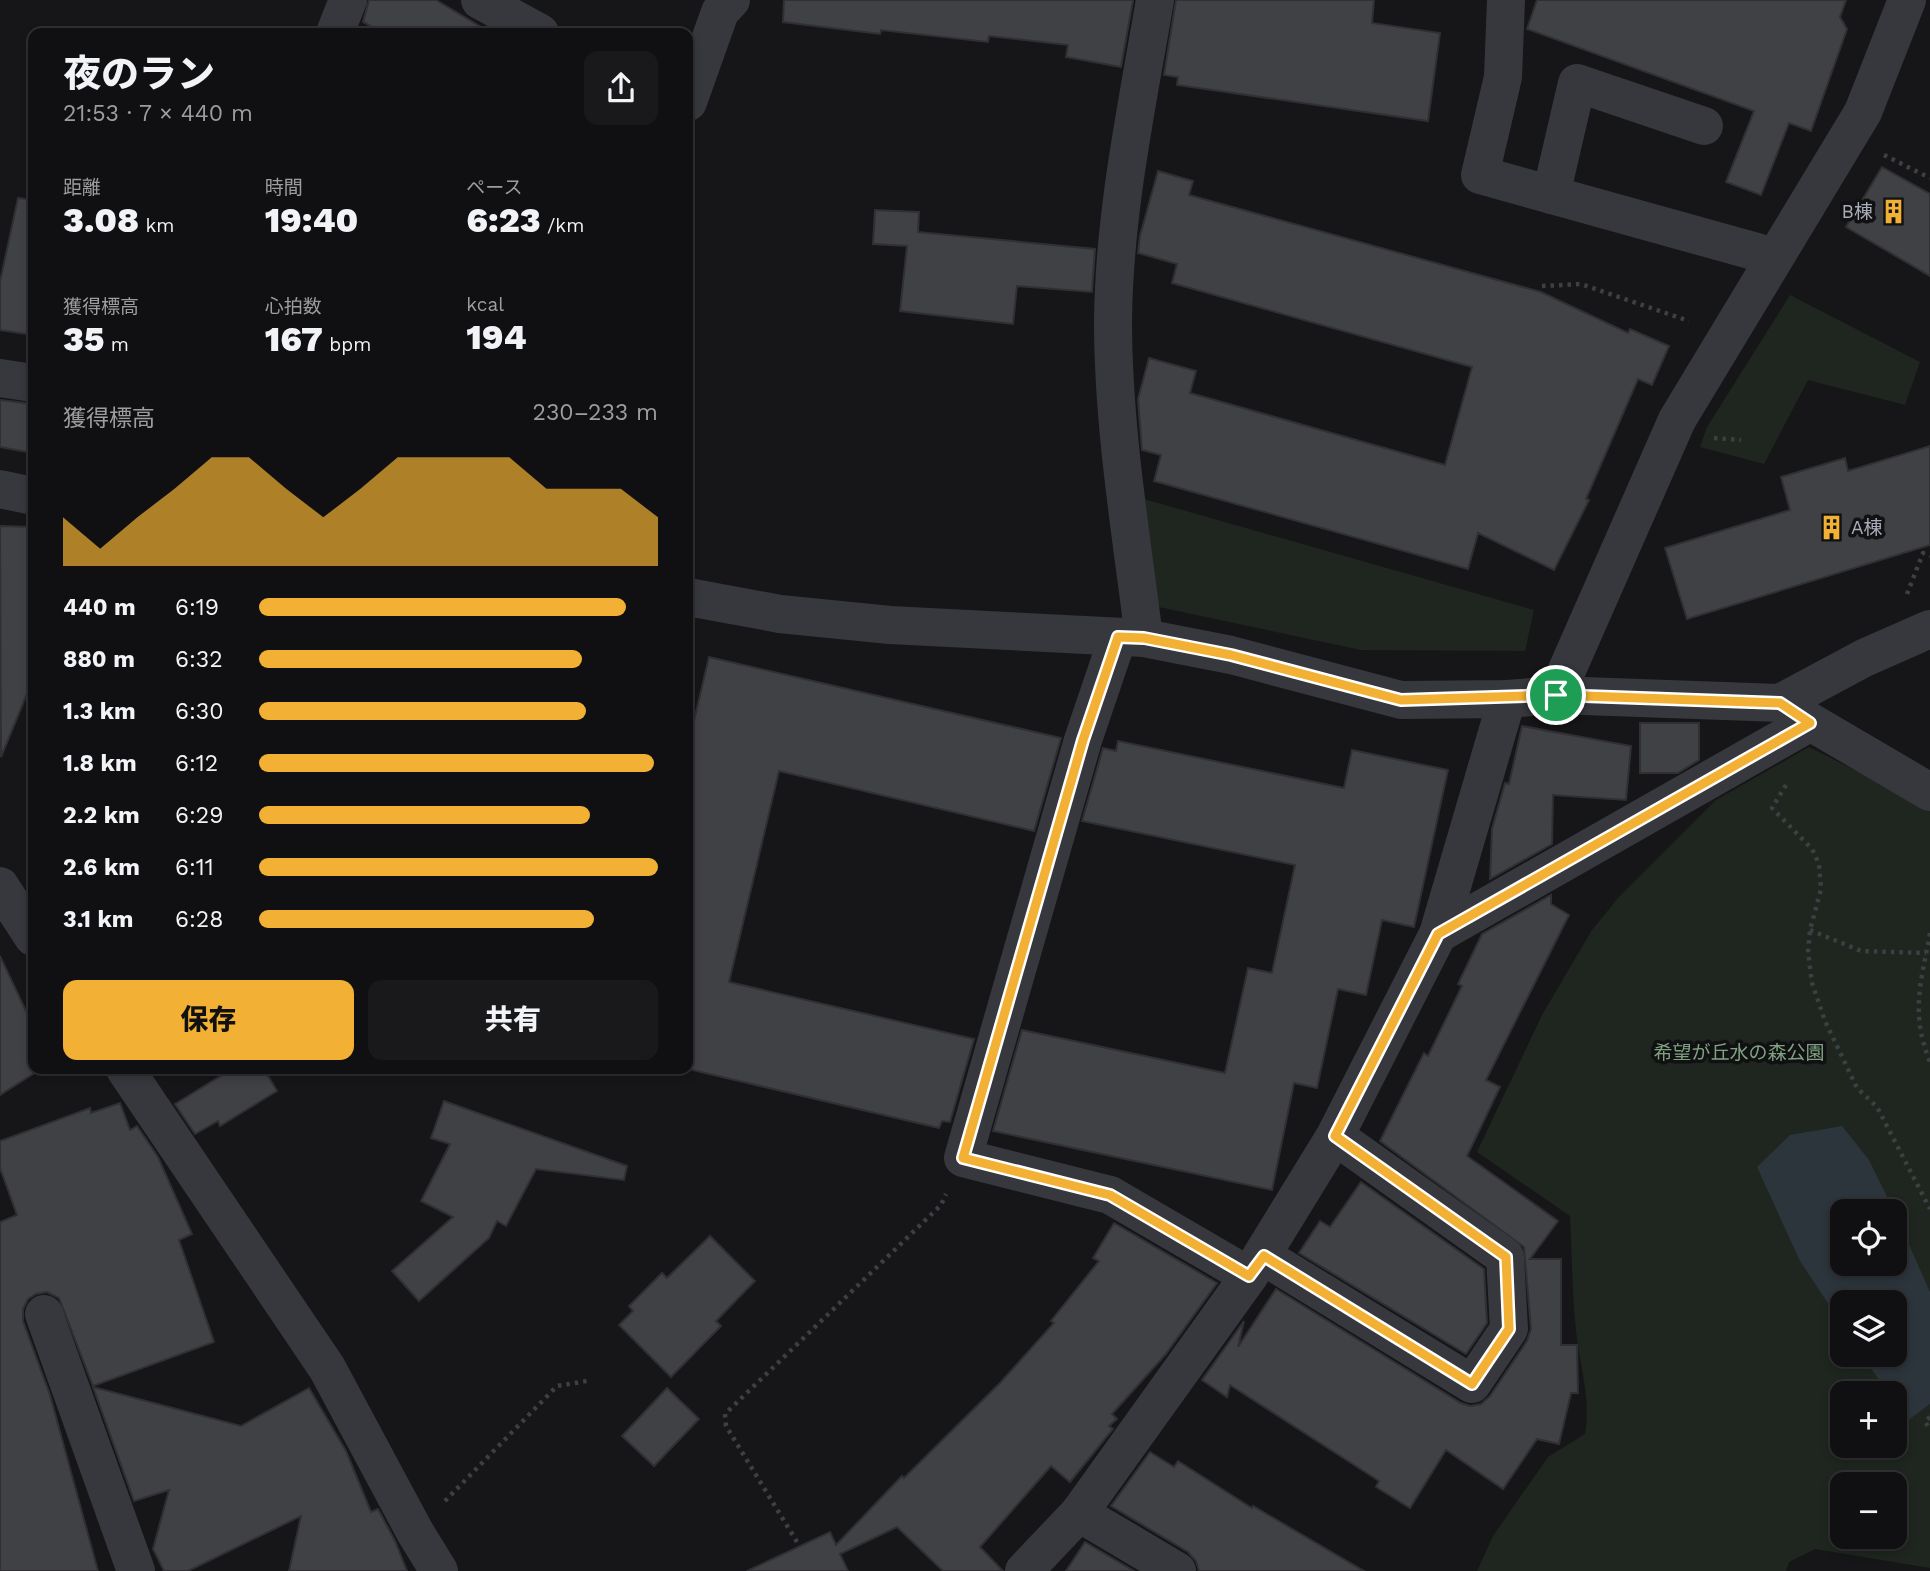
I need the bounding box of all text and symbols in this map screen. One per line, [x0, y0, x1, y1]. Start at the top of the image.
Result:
button: share [584, 51, 658, 125]
text: 夜のラン [63, 52, 215, 96]
text: 21:53 · 7 × 440 m [63, 100, 253, 127]
text: 距離 [63, 176, 101, 199]
text: 時間 [265, 176, 303, 199]
text: ペース [466, 176, 522, 199]
building icon: B棟 [1879, 197, 1907, 225]
text: 3.08 [63, 199, 139, 241]
text: 19:40 [265, 199, 358, 241]
text: 6:23 [466, 199, 541, 241]
place label: B棟 [1842, 200, 1873, 223]
text: km [139, 214, 174, 237]
text: /km [541, 214, 584, 237]
text: kcal [466, 293, 504, 316]
text: 獲得標高 [63, 295, 139, 318]
text: 心拍数 [265, 295, 322, 318]
text: 194 [466, 316, 527, 358]
text: 35 [63, 318, 104, 360]
text: 167 [265, 318, 323, 360]
text: m [104, 333, 129, 356]
text: bpm [323, 333, 371, 356]
text: 230–233 m [533, 399, 658, 426]
text: 獲得標高 [63, 405, 155, 432]
building icon: A棟 [1817, 513, 1845, 541]
place label: A棟 [1851, 516, 1883, 539]
text: 440 m [63, 594, 136, 621]
text: 6:19 [175, 594, 219, 621]
text: 880 m [63, 646, 135, 673]
text: 6:32 [175, 646, 223, 673]
pin [1526, 665, 1586, 725]
icon: arrive [1537, 676, 1575, 714]
text: 1.3 km [63, 698, 136, 725]
text: 6:30 [175, 698, 224, 725]
text: 1.8 km [63, 750, 137, 777]
text: 6:12 [175, 750, 218, 777]
text: 2.2 km [63, 802, 140, 829]
text: 6:29 [175, 802, 223, 829]
text: 2.6 km [63, 854, 140, 881]
text: 6:11 [175, 854, 214, 881]
text: 3.1 km [63, 906, 133, 933]
text: 6:28 [175, 906, 223, 933]
button: 保存 [63, 980, 354, 1060]
button: 共有 [368, 980, 658, 1060]
park label: 希望が丘水の森公園 [1653, 1041, 1825, 1064]
map controls [1830, 1199, 1907, 1549]
button: locate [1830, 1199, 1907, 1276]
button: layers [1830, 1290, 1907, 1367]
button: + [1830, 1381, 1907, 1458]
button: − [1830, 1472, 1907, 1549]

